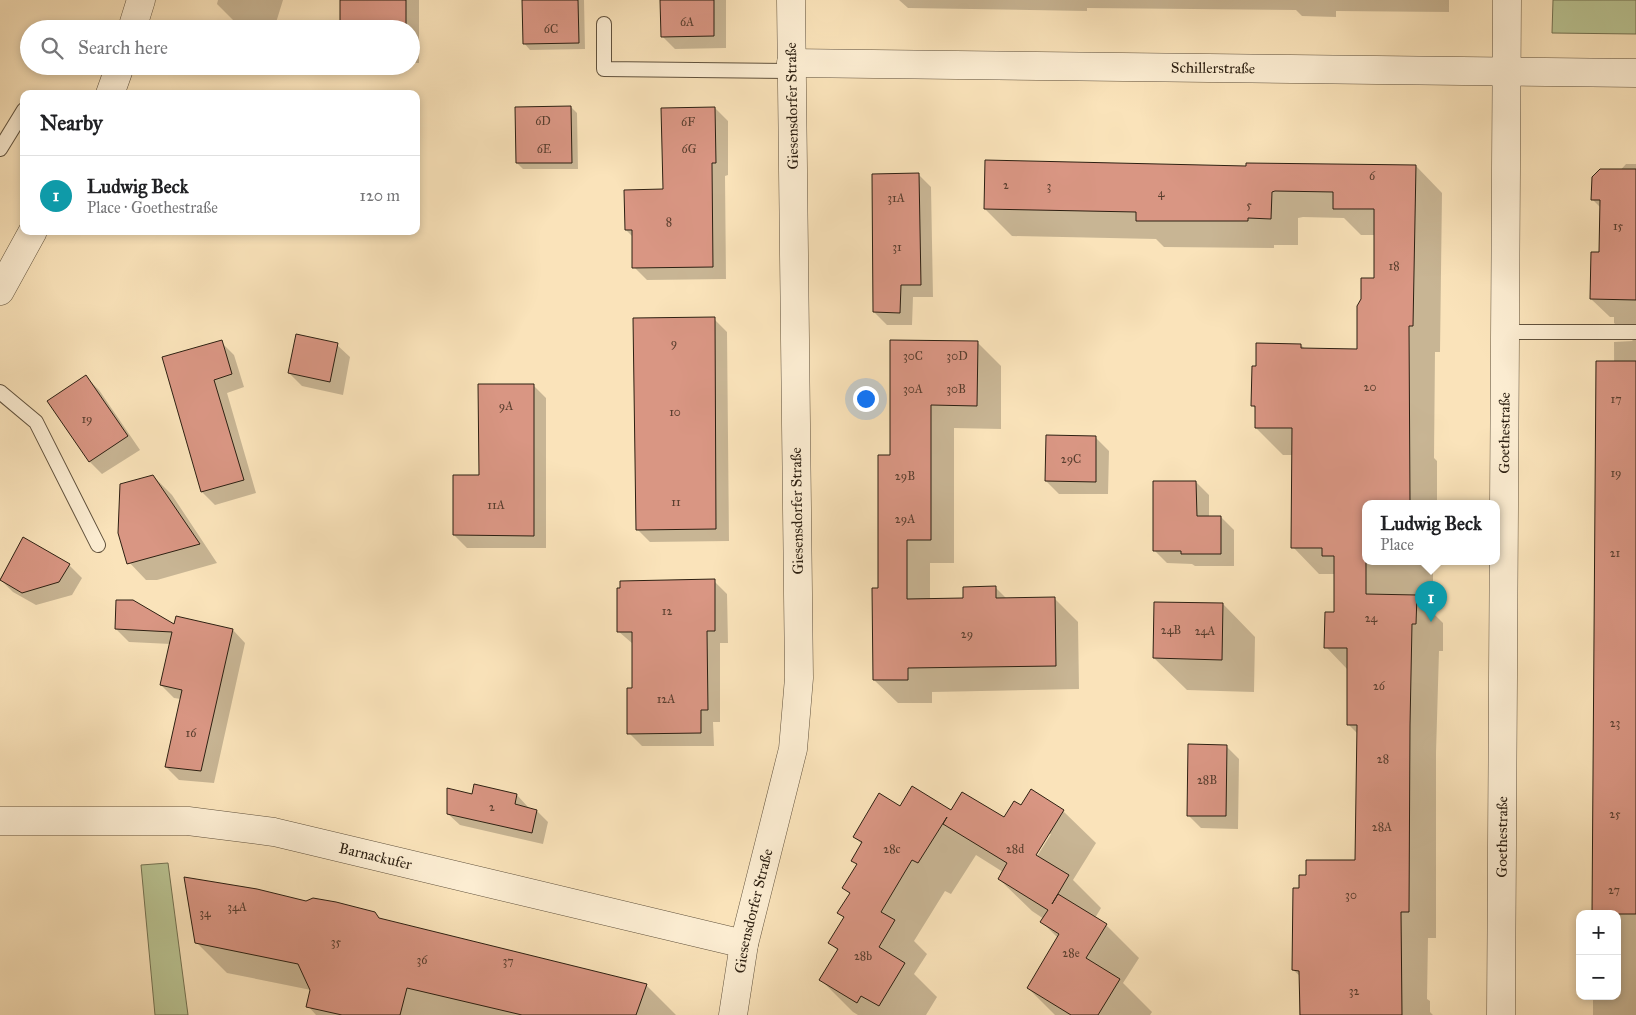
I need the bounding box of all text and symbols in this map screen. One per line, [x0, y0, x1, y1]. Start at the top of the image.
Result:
house number: 6A [680, 15, 694, 29]
search box [20, 20, 420, 75]
house number: 6C [544, 22, 558, 36]
icon: search [38, 34, 66, 62]
text: Search here [78, 36, 168, 59]
street label: Giesensdorfer Straße [782, 42, 802, 170]
street label: Schillerstraße [1171, 58, 1255, 77]
text: Nearby [40, 110, 103, 136]
house number: 6D [535, 114, 551, 128]
house number: 6F [681, 115, 695, 129]
house number: 6E [537, 142, 552, 156]
house number: 6G [682, 142, 697, 156]
house number: 6 [1369, 169, 1376, 183]
text: Ludwig Beck [87, 175, 189, 198]
house number: 2 [1003, 178, 1009, 192]
house number: 3 [1047, 179, 1052, 193]
text: 1 [53, 186, 59, 205]
text: 120 m [360, 186, 400, 205]
house number: 4 [1158, 186, 1165, 200]
house number: 31A [887, 191, 905, 205]
text: Place · Goethestraße [87, 198, 218, 217]
house number: 5 [1246, 198, 1252, 212]
house number: 8 [666, 215, 672, 229]
house number: 15 [1613, 219, 1624, 233]
house number: 31 [892, 240, 902, 254]
house number: 18 [1388, 259, 1400, 273]
house number: 9 [671, 336, 677, 350]
house number: 30C [903, 349, 923, 363]
house number: 30D [946, 349, 968, 363]
house number: 20 [1364, 380, 1376, 394]
house number: 30A [903, 382, 923, 396]
house number: 30B [946, 382, 966, 396]
your location [853, 386, 879, 412]
street label: Goethestraße [1495, 392, 1514, 474]
house number: 17 [1610, 392, 1622, 406]
house number: 9A [499, 399, 513, 413]
house number: 10 [669, 405, 681, 419]
house number: 19 [81, 412, 93, 426]
street label: Giesensdorfer Straße [787, 447, 807, 575]
house number: 29C [1061, 452, 1081, 466]
house number: 19 [1610, 466, 1622, 480]
house number: 29B [895, 469, 915, 483]
house number: 11 [671, 495, 681, 509]
house number: 11A [487, 498, 505, 512]
popup [1362, 500, 1500, 565]
house number: 29A [895, 512, 915, 526]
text: Ludwig Beck [1380, 512, 1482, 535]
text: Place [1380, 535, 1414, 554]
house number: 21 [1610, 546, 1621, 560]
pin: 1 [1415, 581, 1447, 622]
house number: 12 [662, 604, 672, 618]
house number: 24 [1365, 611, 1378, 625]
house number: 24B [1161, 623, 1181, 637]
house number: 24A [1195, 624, 1215, 638]
house number: 29 [961, 627, 973, 641]
house number: 26 [1373, 679, 1386, 693]
house number: 12A [657, 692, 675, 706]
house number: 23 [1610, 716, 1621, 730]
house number: 16 [186, 726, 197, 740]
house number: 28 [1377, 752, 1389, 766]
house number: 28B [1197, 773, 1217, 787]
street label: Goethestraße [1493, 796, 1511, 878]
house number: 2 [489, 800, 495, 814]
house number: 25 [1609, 807, 1621, 821]
house number: 28A [1372, 820, 1392, 834]
street label: Barnackufer [337, 839, 414, 874]
house number: 28c [883, 842, 901, 856]
house number: 28d [1006, 842, 1024, 856]
street label: Giesensdorfer Straße [731, 847, 777, 975]
house number: 27 [1608, 883, 1620, 897]
house number: 30 [1345, 888, 1357, 902]
house number: 34A [227, 900, 247, 914]
house number: 34 [199, 906, 211, 920]
map controls [1576, 910, 1621, 1000]
button: + [1576, 910, 1621, 955]
house number: 35 [331, 935, 342, 949]
house number: 28e [1062, 946, 1080, 960]
house number: 28b [854, 949, 872, 963]
house number: 36 [417, 953, 428, 967]
house number: 37 [502, 954, 514, 968]
button: − [1576, 955, 1621, 1000]
house number: 32 [1349, 984, 1359, 998]

